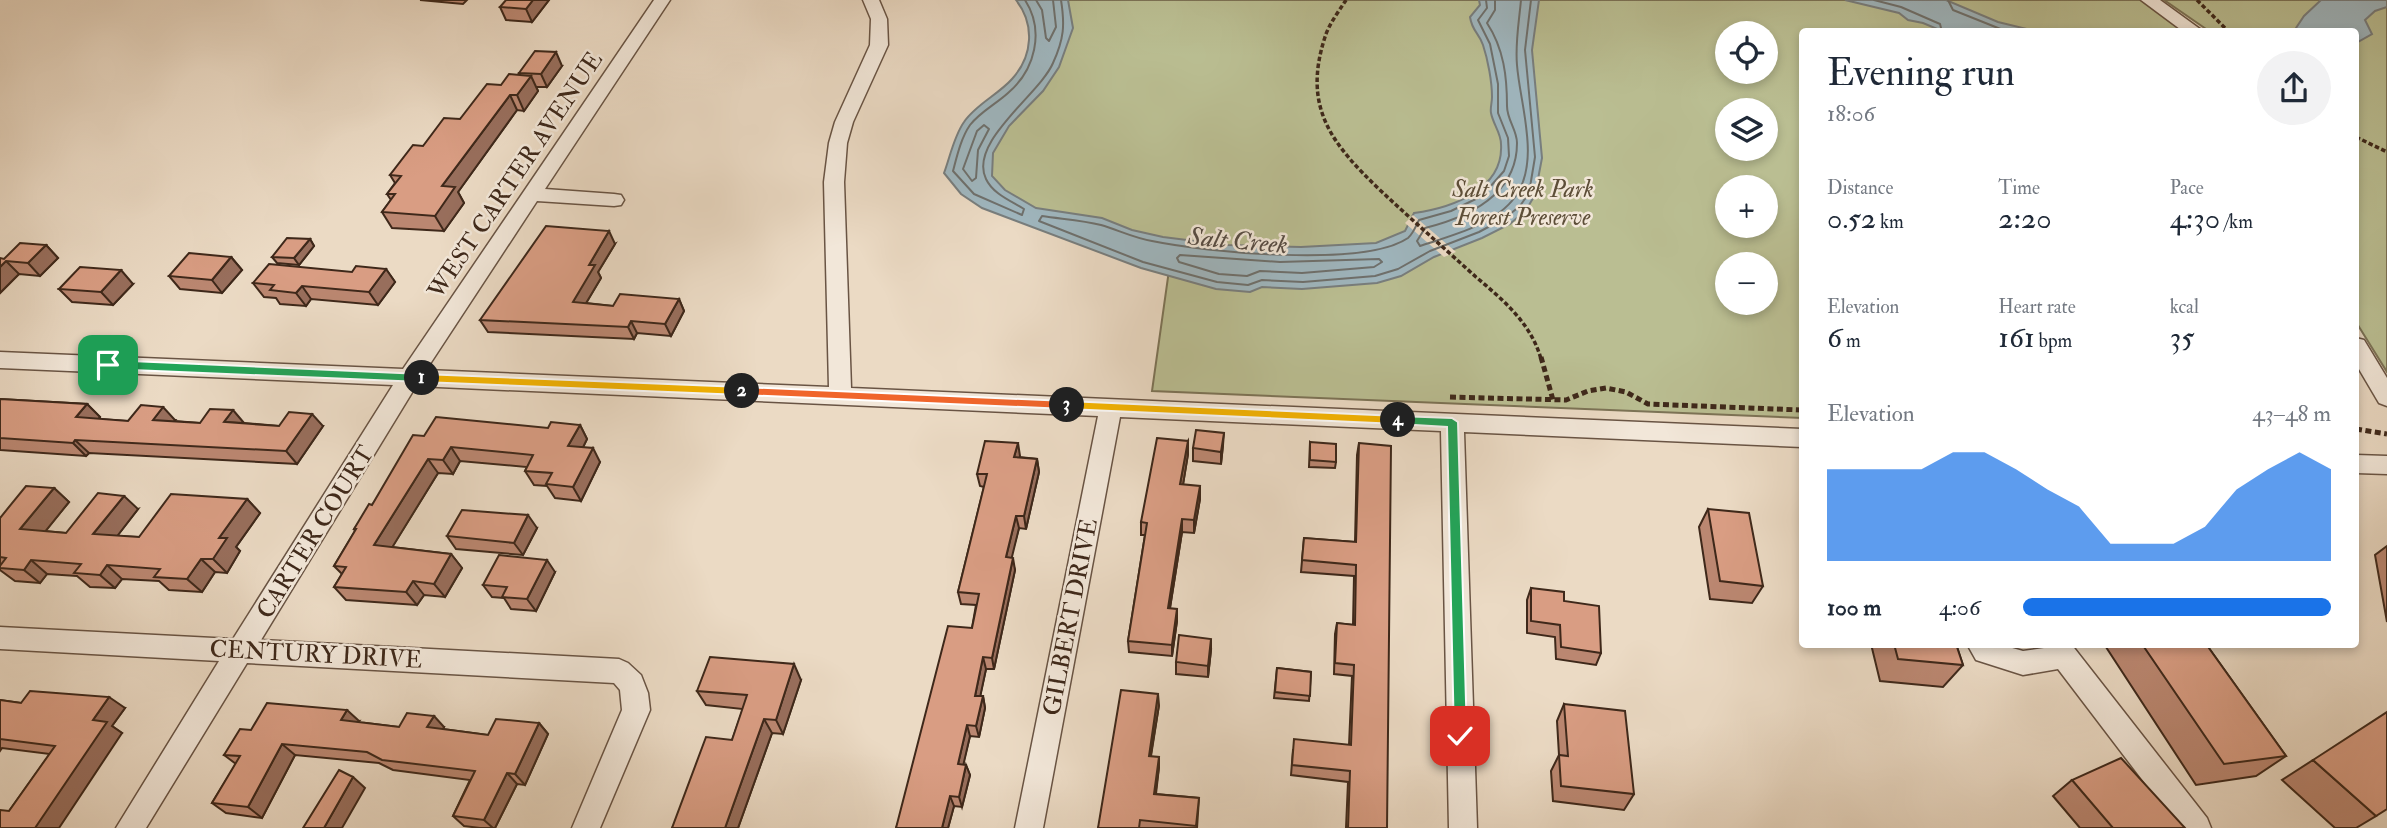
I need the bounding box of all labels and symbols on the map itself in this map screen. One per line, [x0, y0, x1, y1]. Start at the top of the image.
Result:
street label: WEST CARTER AVENUE [420, 46, 610, 306]
park label: Salt Creek Park Forest Preserve [1451, 174, 1594, 233]
water label: Salt Creek [1186, 221, 1289, 261]
pin [78, 335, 138, 395]
pin: 1 [404, 360, 440, 396]
pin: 2 [724, 374, 760, 408]
pin: 3 [1050, 388, 1084, 422]
pin: 4 [1380, 402, 1416, 438]
street label: CARTER COURT [250, 440, 381, 625]
street label: GILBERT DRIVE [1036, 516, 1105, 718]
street label: CENTURY DRIVE [209, 633, 423, 676]
pin [1430, 706, 1490, 766]

